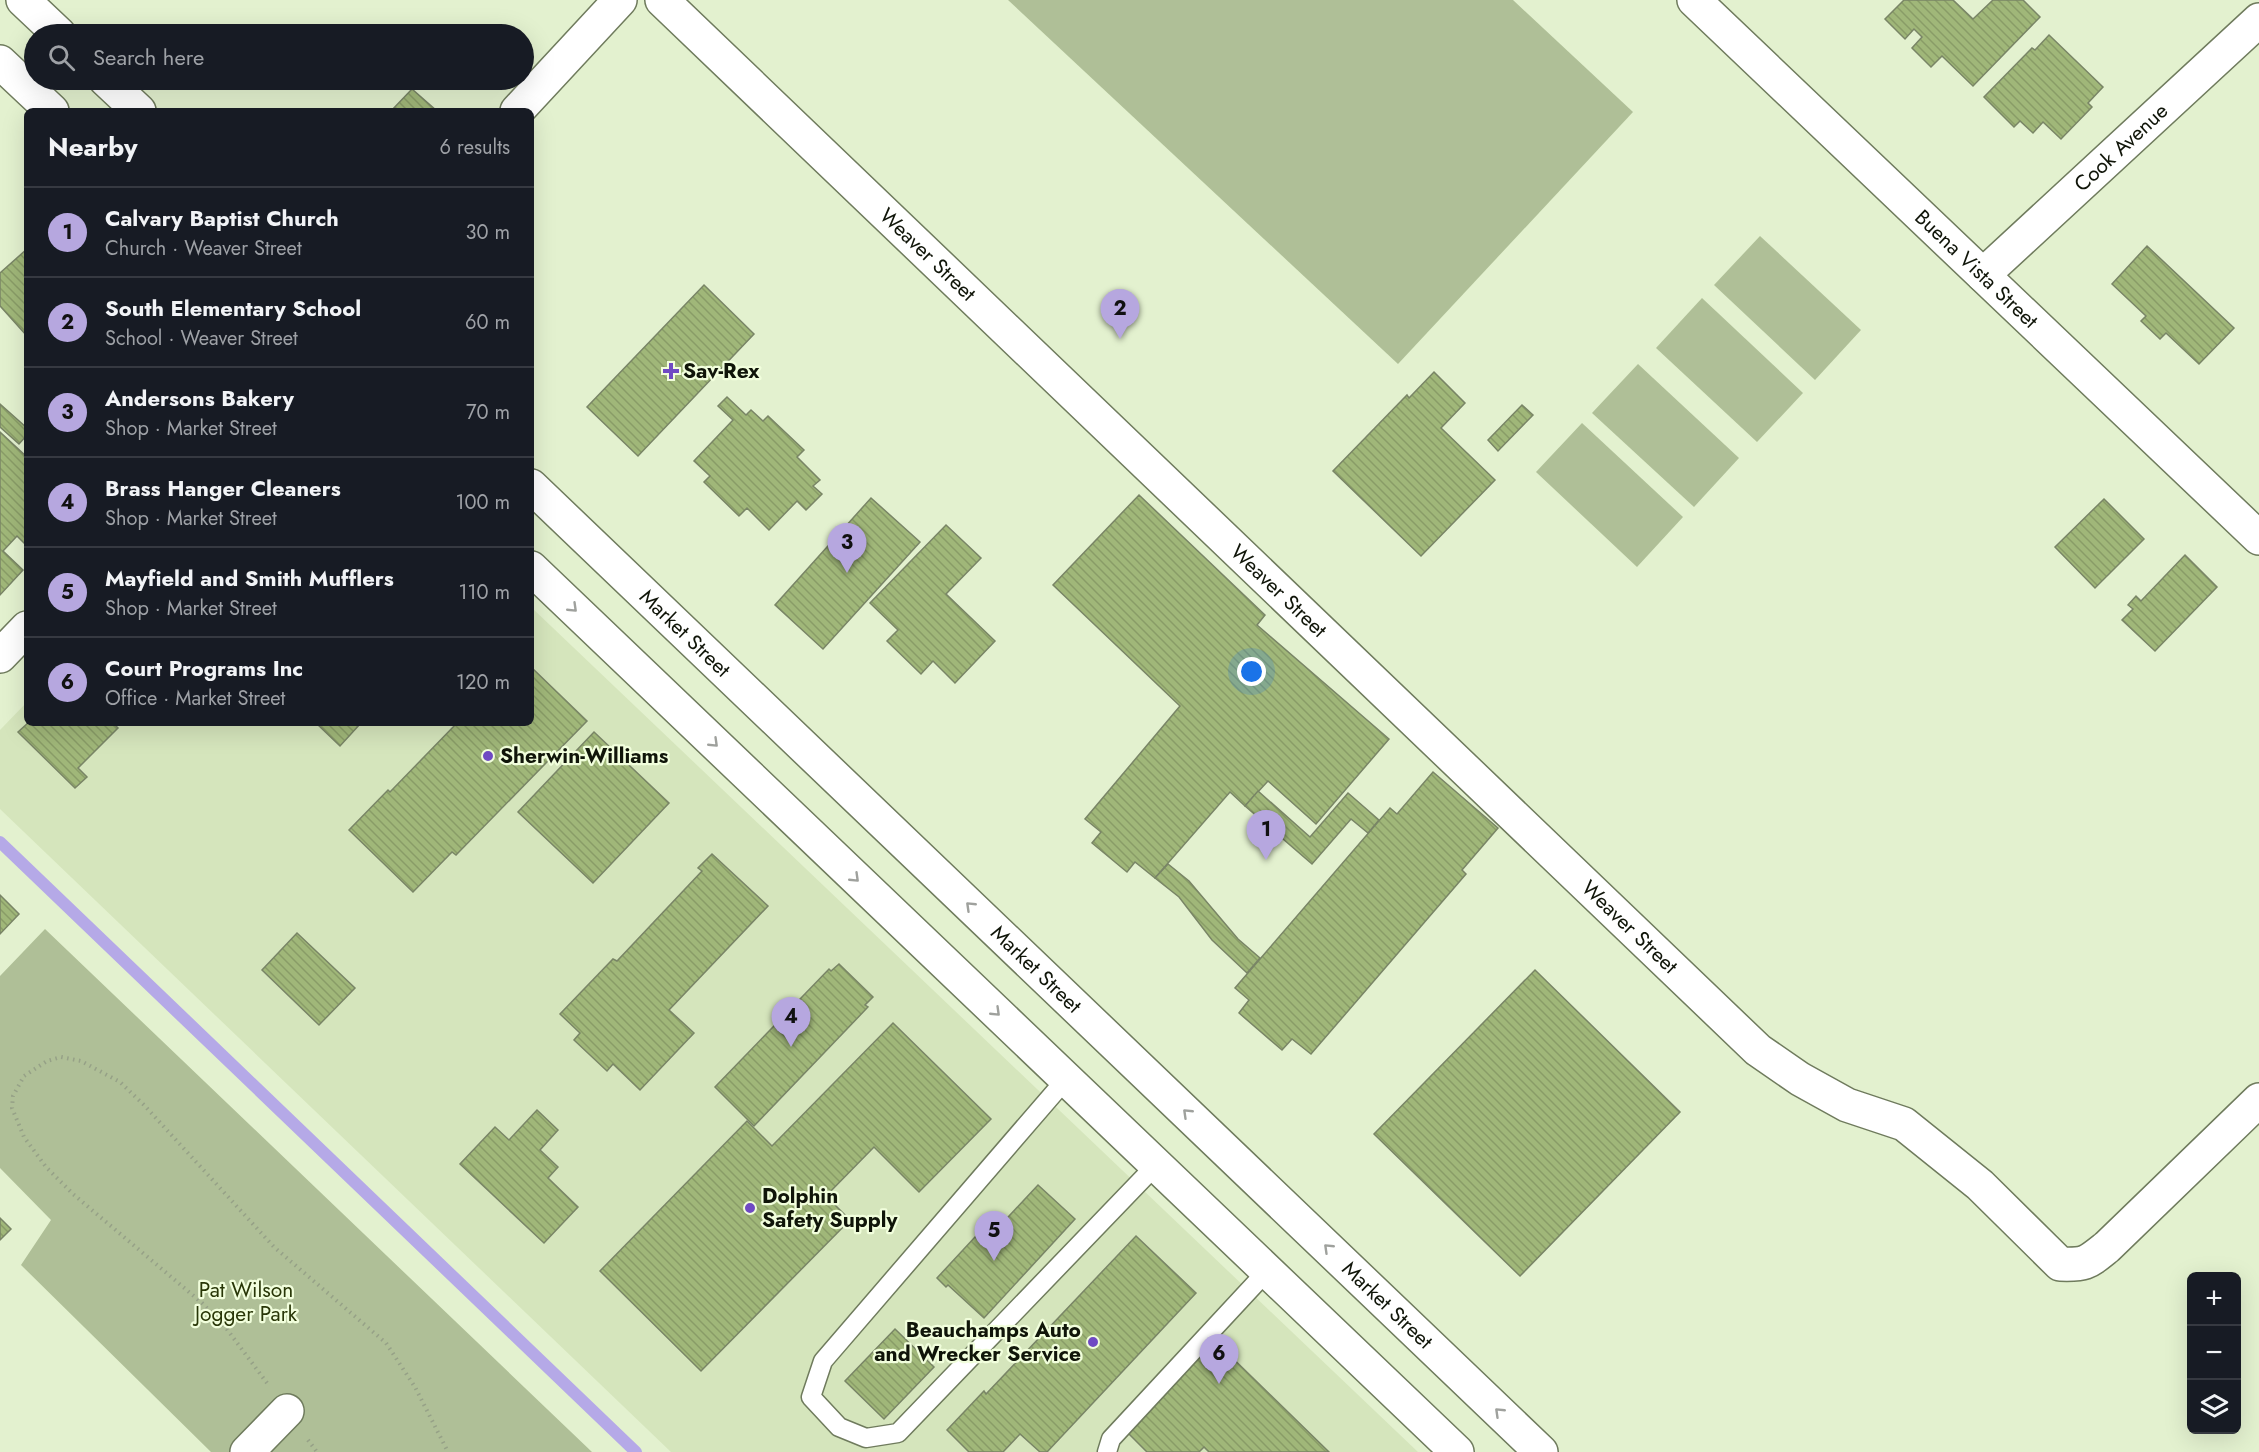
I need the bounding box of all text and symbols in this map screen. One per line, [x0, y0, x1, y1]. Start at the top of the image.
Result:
search box [24, 24, 534, 90]
icon: search [45, 41, 78, 74]
text: Search here [93, 41, 204, 73]
street label: Cook Avenue [2067, 96, 2175, 199]
text: Nearby [48, 128, 137, 166]
text: 6 results [440, 133, 510, 162]
street label: Weaver Street [873, 201, 983, 308]
text: Calvary Baptist Church [105, 202, 339, 234]
street label: Buena Vista Street [1908, 203, 2045, 335]
text: 1 [62, 218, 73, 247]
text: 30 m [465, 218, 510, 247]
text: Church · Weaver Street [105, 234, 302, 263]
pin: 2 [1100, 290, 1140, 339]
text: South Elementary School [105, 292, 361, 324]
text: 2 [61, 308, 74, 337]
text: 60 m [465, 308, 510, 337]
text: School · Weaver Street [105, 324, 298, 353]
place label: Sav-Rex [683, 356, 760, 386]
marker: Sav-Rex [664, 364, 678, 378]
text: Andersons Bakery [105, 382, 294, 414]
text: 3 [61, 398, 74, 427]
text: 70 m [466, 398, 510, 427]
text: Shop · Market Street [105, 414, 277, 443]
text: Brass Hanger Cleaners [105, 472, 341, 504]
text: 4 [61, 488, 74, 517]
text: 100 m [455, 488, 510, 517]
text: Shop · Market Street [105, 504, 277, 533]
pin: 3 [828, 524, 866, 573]
street label: Weaver Street [1224, 537, 1334, 644]
text: Mayfield and Smith Mufflers [105, 562, 394, 594]
text: 5 [61, 578, 74, 607]
text: 110 m [458, 578, 510, 607]
street label: Market Street [633, 582, 737, 684]
text: Shop · Market Street [105, 594, 277, 623]
one-way arrow [566, 601, 577, 612]
text: Court Programs Inc [105, 652, 303, 684]
your location [1237, 657, 1266, 686]
text: 6 [61, 668, 74, 697]
text: 120 m [456, 668, 510, 697]
text: Office · Market Street [105, 684, 285, 713]
one-way arrow [708, 736, 718, 747]
place label: Sherwin-Williams [500, 741, 669, 771]
marker: Sherwin-Williams [481, 749, 495, 763]
pin: 1 [1246, 810, 1286, 860]
one-way arrow [849, 871, 859, 882]
street label: Weaver Street [1575, 873, 1685, 981]
one-way arrow [967, 902, 978, 913]
street label: Market Street [984, 918, 1088, 1020]
pin: 4 [772, 998, 810, 1047]
one-way arrow [989, 1005, 1000, 1016]
one-way arrow [1183, 1109, 1194, 1120]
place label: Dolphin Safety Supply [762, 1181, 898, 1235]
marker: Dolphin Safety Supply [743, 1201, 757, 1215]
pin: 5 [974, 1212, 1014, 1261]
one-way arrow [1324, 1244, 1334, 1255]
street label: Market Street [1335, 1254, 1440, 1356]
map controls [2187, 1272, 2241, 1434]
button: + [2187, 1272, 2241, 1326]
park label: Pat Wilson Jogger Park [192, 1275, 298, 1329]
place label: Beauchamps Auto and Wrecker Service [874, 1315, 1081, 1369]
button: − [2187, 1326, 2241, 1380]
pin: 6 [1200, 1334, 1238, 1384]
marker: Beauchamps Auto and Wrecker Service [1086, 1335, 1100, 1349]
button: layers [2187, 1380, 2241, 1434]
one-way arrow [1496, 1408, 1507, 1419]

